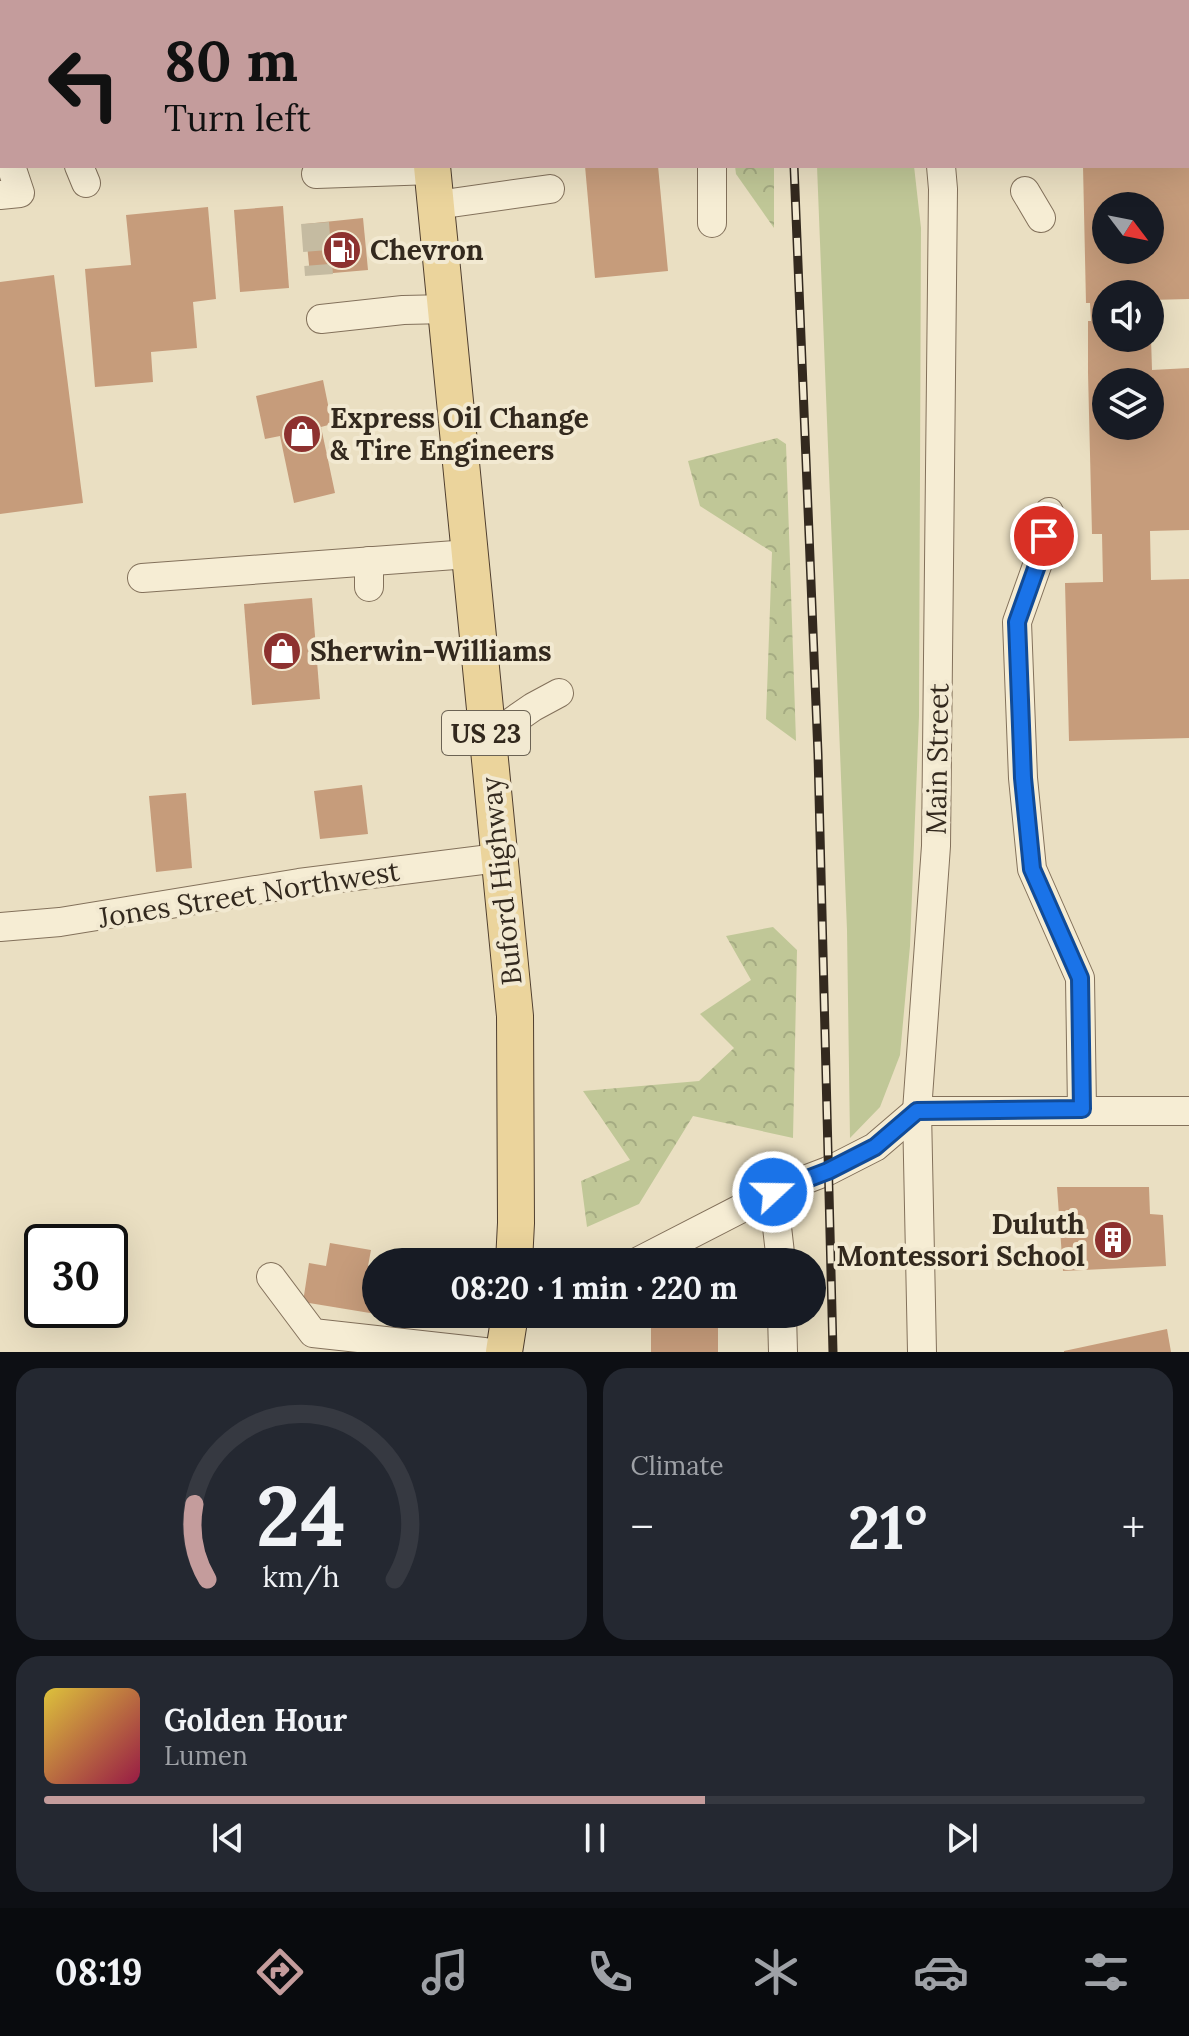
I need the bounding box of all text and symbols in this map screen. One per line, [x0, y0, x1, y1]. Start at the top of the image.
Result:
text: 80 m [164, 25, 298, 96]
icon: left [32, 32, 136, 136]
text: Turn left [164, 95, 311, 141]
north arrow [1092, 192, 1164, 264]
map controls [1092, 192, 1164, 440]
fuel station icon: Chevron [321, 229, 363, 271]
place label: Chevron [370, 232, 484, 268]
button: sound [1092, 280, 1164, 352]
button: layers [1092, 368, 1164, 440]
place label: Express Oil Change & Tire Engineers [330, 400, 589, 468]
shop icon: Express Oil Change & Tire Engineers [281, 413, 323, 455]
pin [1010, 502, 1078, 570]
icon: arrive [1022, 514, 1066, 558]
shop icon: Sherwin-Williams [261, 630, 303, 672]
place label: Sherwin-Williams [310, 633, 552, 669]
street label: Main Street [918, 683, 956, 835]
road number: US 23 [442, 711, 530, 755]
street label: Buford Highway [472, 775, 530, 987]
street label: Jones Street Northwest [95, 852, 402, 936]
position arrow [731, 1150, 815, 1234]
place label: Duluth Montessori School [836, 1206, 1085, 1274]
building icon: Duluth Montessori School [1092, 1219, 1134, 1261]
speed limit sign: 30 [24, 1224, 128, 1328]
text: 08:20 · 1 min · 220 m [450, 1269, 738, 1307]
text: Climate [631, 1449, 724, 1482]
text: 24 [256, 1462, 346, 1569]
text: 21° [848, 1489, 927, 1565]
text: − [631, 1499, 654, 1555]
text: + [1122, 1499, 1145, 1555]
text: km/h [263, 1558, 340, 1595]
text: Golden Hour [164, 1701, 347, 1739]
text: Lumen [164, 1739, 248, 1772]
icon: previous [206, 1816, 250, 1860]
icon: pause [573, 1816, 617, 1860]
icon: next [940, 1816, 984, 1860]
icon: directions [252, 1944, 308, 2000]
icon: music [417, 1944, 473, 2000]
icon: phone [582, 1944, 638, 2000]
icon: climate [748, 1944, 804, 2000]
icon: car [913, 1944, 969, 2000]
icon: filters [1078, 1944, 1134, 2000]
text: 08:19 [55, 1949, 142, 1995]

